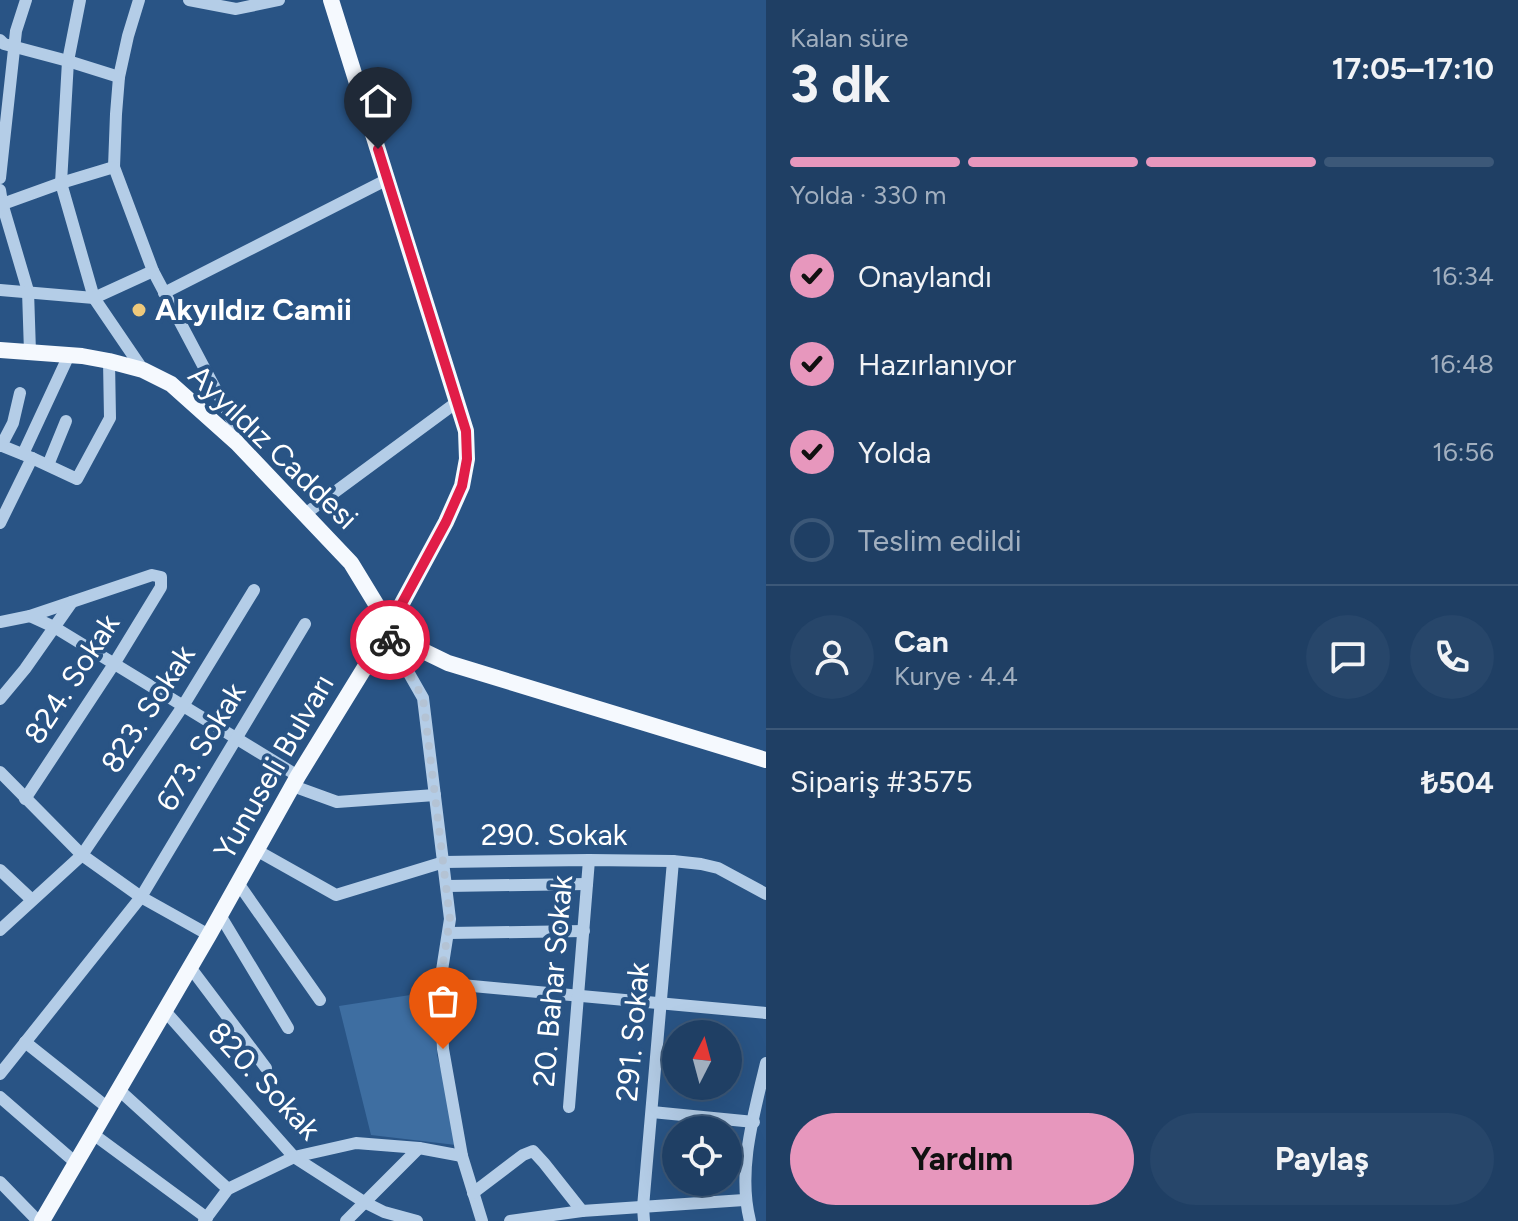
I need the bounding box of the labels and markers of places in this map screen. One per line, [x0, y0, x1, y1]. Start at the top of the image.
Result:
pin [344, 67, 412, 149]
place label: Akyıldız Camii [155, 291, 352, 328]
marker: Akyıldız Camii [130, 301, 148, 319]
pin [409, 967, 477, 1049]

